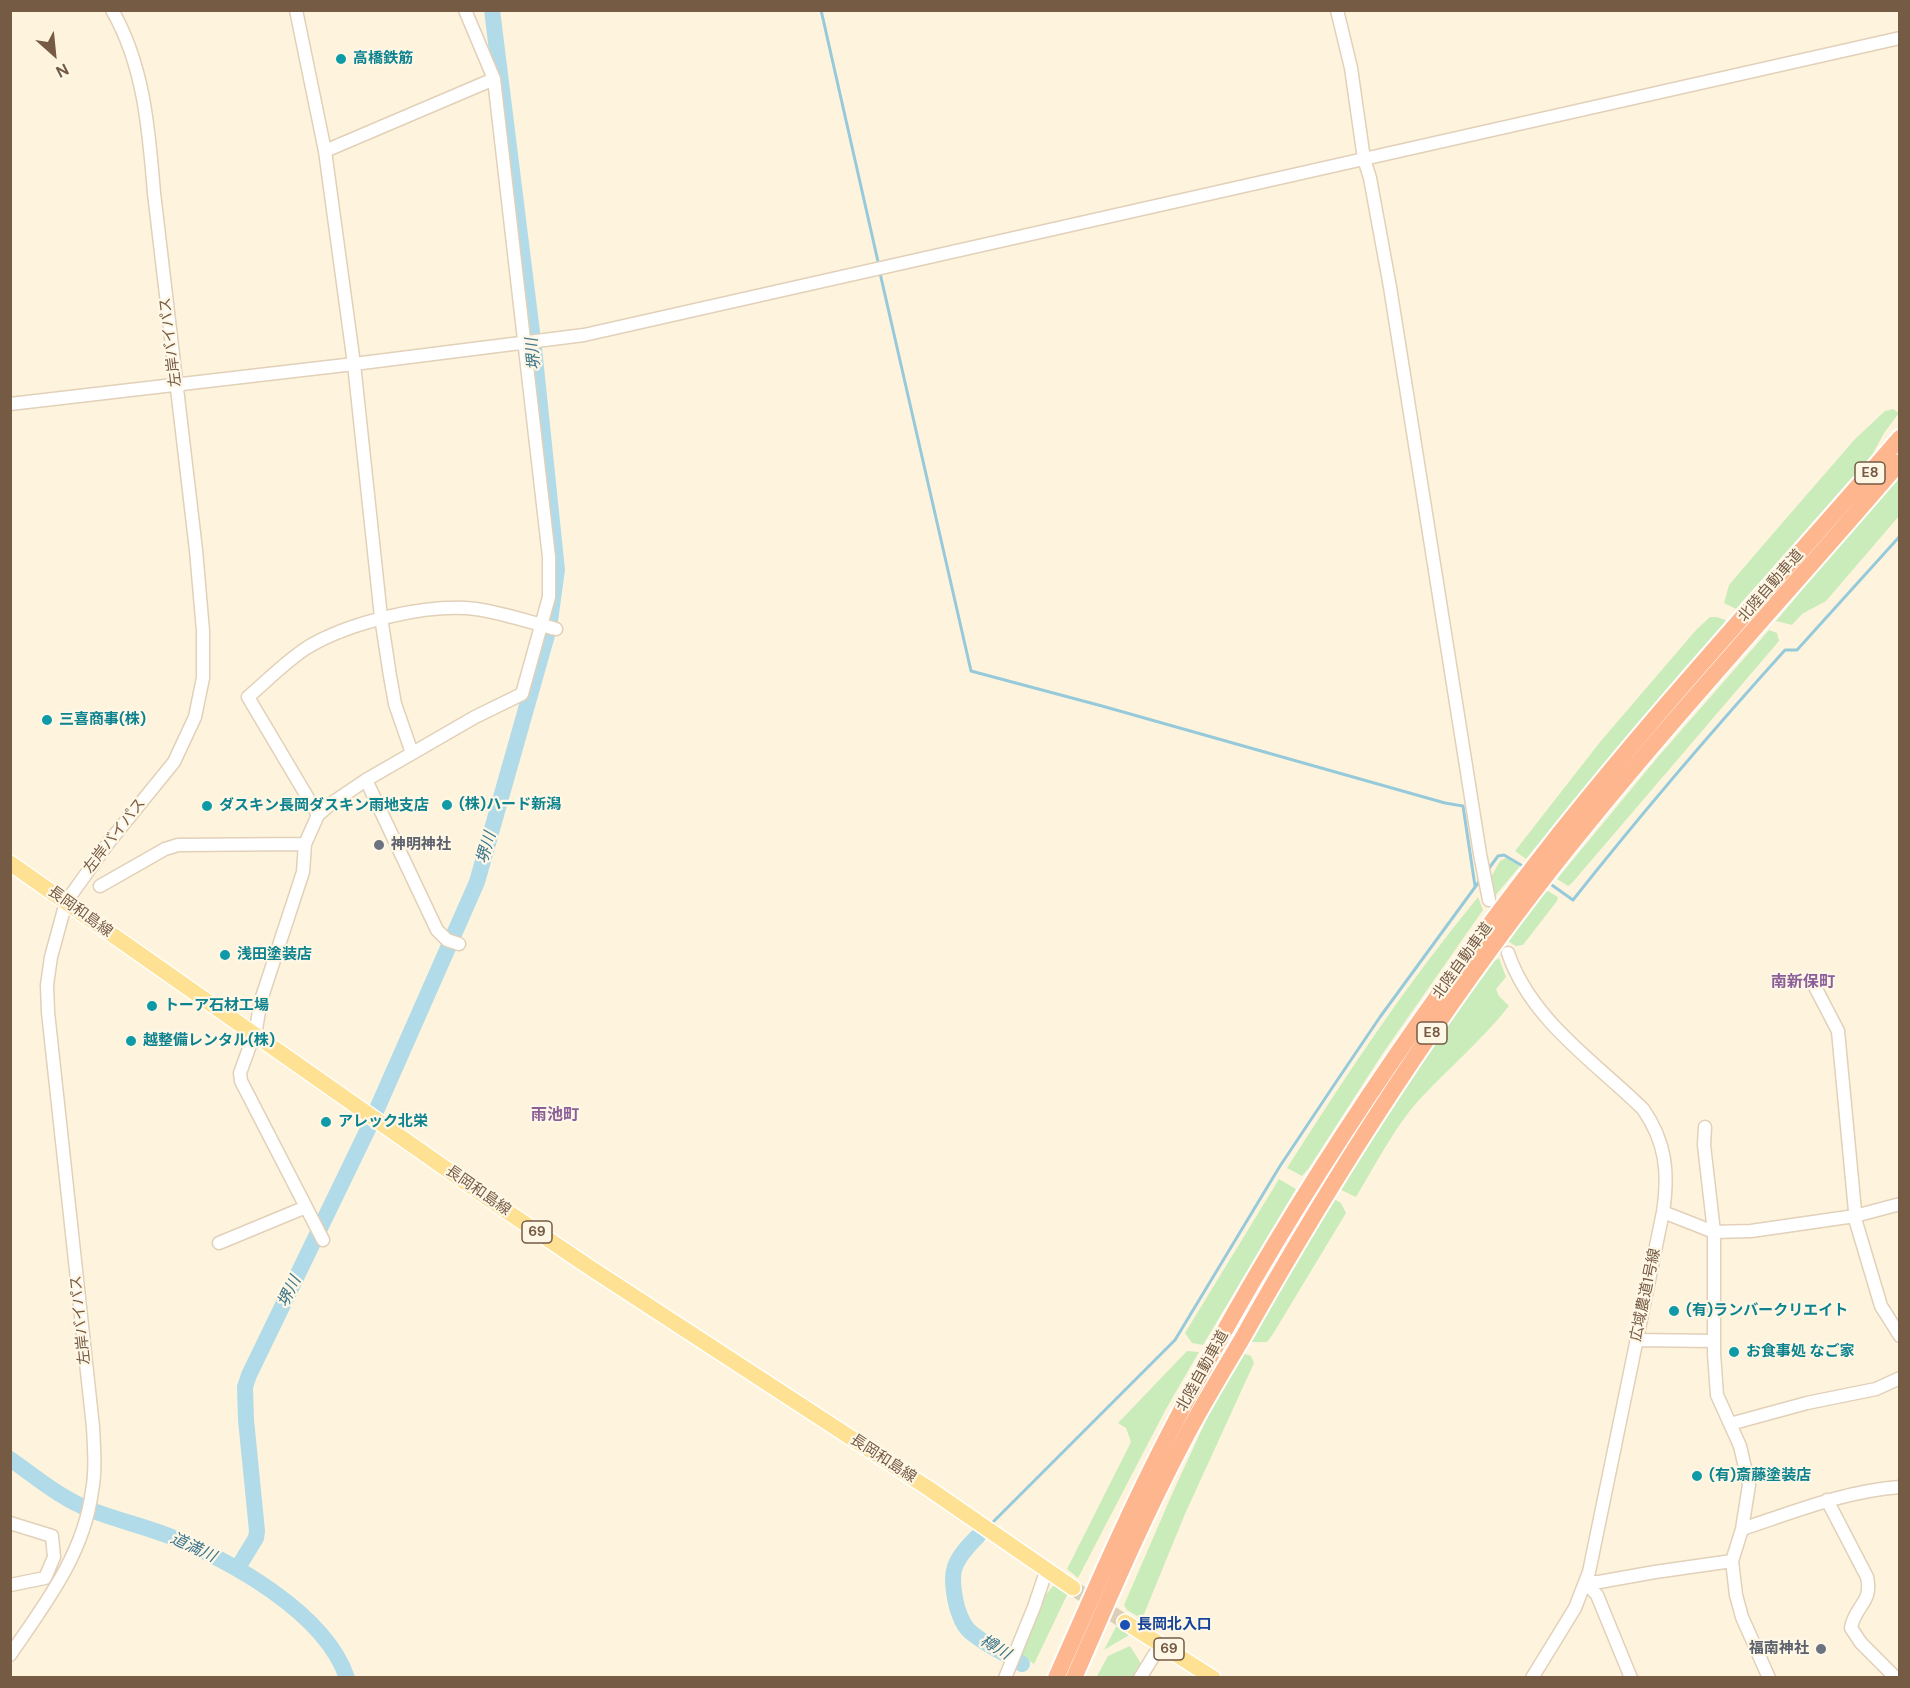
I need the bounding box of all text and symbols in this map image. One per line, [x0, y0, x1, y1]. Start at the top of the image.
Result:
north arrow [24, 24, 84, 84]
place label: 高橋鉄筋 [353, 50, 413, 68]
marker: 高橋鉄筋 [334, 52, 348, 66]
text: N [52, 58, 72, 82]
street label: 左岸バイパス [157, 296, 185, 388]
water label: 堺川 [523, 337, 545, 371]
road number: E8 [1855, 462, 1885, 484]
street label: 北陸自動車道 [1735, 546, 1807, 626]
place label: 三喜商事(株) [59, 711, 146, 729]
marker: 三喜商事(株) [40, 713, 54, 727]
street label: 左岸バイパス [80, 795, 150, 877]
place label: (株)ハード新潟 [459, 796, 561, 814]
place label: ダスキン長岡ダスキン雨地支店 [219, 797, 429, 815]
marker: (株)ハード新潟 [440, 798, 454, 812]
marker: ダスキン長岡ダスキン雨地支店 [200, 799, 214, 813]
water label: 堺川 [473, 830, 501, 866]
place label: 神明神社 [391, 836, 451, 854]
marker: 神明神社 [372, 838, 386, 852]
street label: 長岡和島線 [44, 883, 116, 941]
street label: 北陸自動車道 [1429, 919, 1497, 1003]
place label: 浅田塗装店 [237, 946, 312, 964]
marker: 浅田塗装店 [218, 948, 232, 962]
district label: 南新保町 [1771, 973, 1835, 993]
place label: トーア石材工場 [164, 997, 269, 1015]
marker: トーア石材工場 [145, 999, 159, 1013]
road number: E8 [1417, 1022, 1447, 1044]
place label: 越整備レンタル(株) [143, 1032, 275, 1050]
marker: 越整備レンタル(株) [124, 1034, 138, 1048]
district label: 雨池町 [531, 1106, 579, 1126]
place label: アレック北栄 [338, 1113, 428, 1131]
marker: アレック北栄 [319, 1115, 333, 1129]
street label: 長岡和島線 [442, 1162, 514, 1220]
road number: 69 [522, 1221, 552, 1243]
street label: 広域農道1号線 [1627, 1247, 1665, 1343]
water label: 堺川 [274, 1273, 306, 1311]
street label: 左岸バイパス [67, 1274, 95, 1366]
place label: (有)ランバークリエイト [1686, 1302, 1848, 1320]
marker: (有)ランバークリエイト [1667, 1304, 1681, 1318]
street label: 北陸自動車道 [1173, 1327, 1233, 1415]
place label: お食事処 なご家 [1746, 1343, 1855, 1361]
marker: お食事処 なご家 [1727, 1345, 1741, 1359]
street label: 長岡和島線 [847, 1431, 919, 1487]
place label: (有)斎藤塗装店 [1709, 1467, 1811, 1485]
marker: (有)斎藤塗装店 [1690, 1469, 1704, 1483]
water label: 道満川 [167, 1529, 219, 1567]
place label: 長岡北入口 [1137, 1616, 1212, 1634]
marker: 長岡北入口 [1118, 1618, 1132, 1632]
water label: 樽川 [976, 1632, 1014, 1664]
road number: 69 [1154, 1638, 1184, 1660]
place label: 福南神社 [1749, 1640, 1809, 1658]
marker: 福南神社 [1814, 1642, 1828, 1656]

